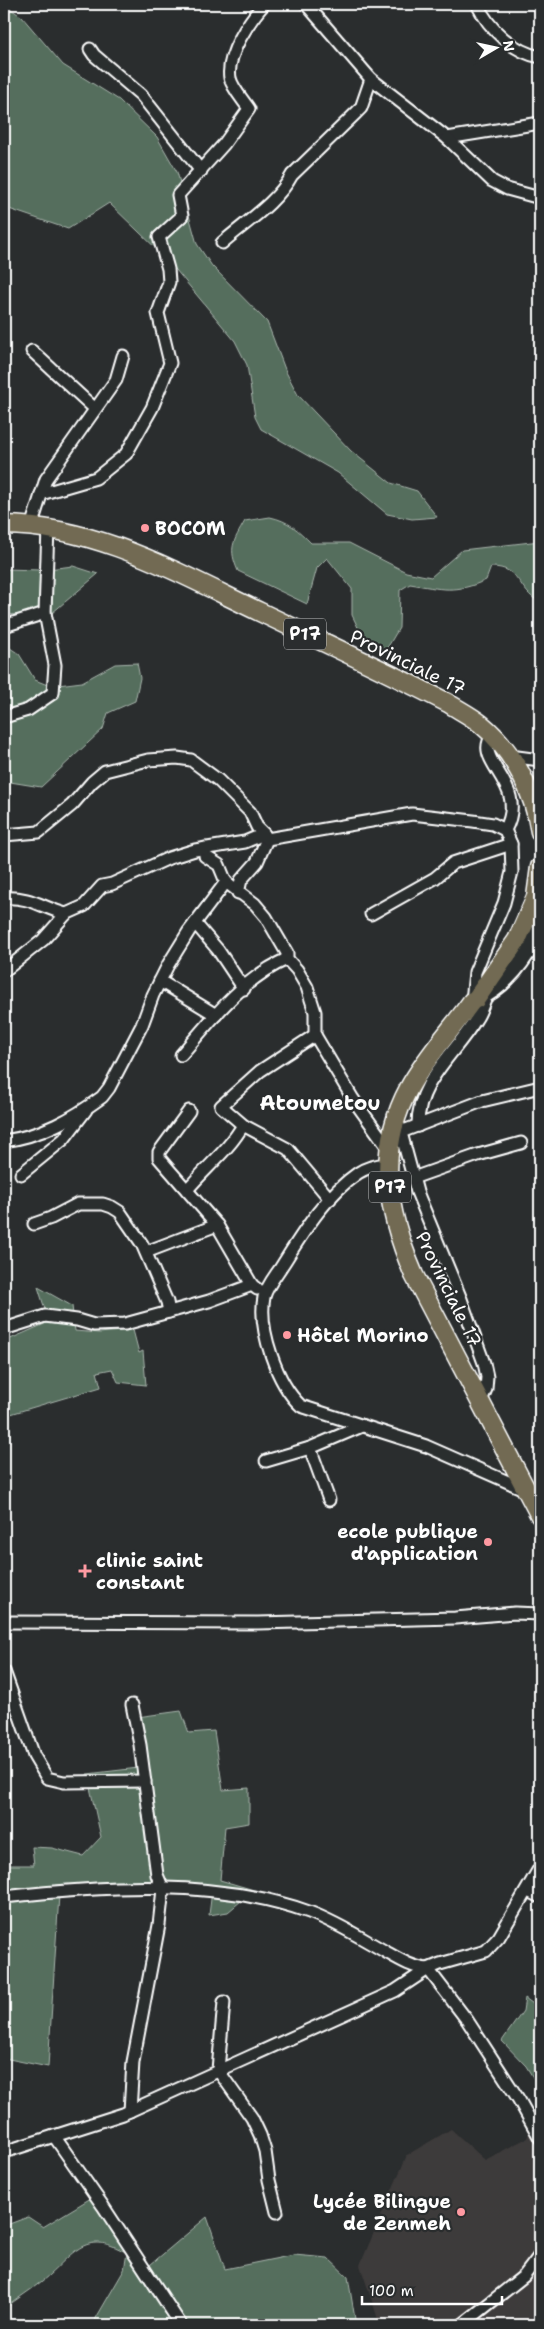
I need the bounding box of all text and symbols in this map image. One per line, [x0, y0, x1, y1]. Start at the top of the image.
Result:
north arrow [472, 22, 522, 72]
text: N [499, 39, 519, 53]
place label: BOCOM [155, 516, 226, 541]
marker: BOCOM [139, 522, 151, 534]
road number: P17 [284, 618, 326, 650]
street label: Provinciale 17 [346, 624, 470, 701]
district label: Atoumetou [259, 1089, 381, 1117]
road number: P17 [369, 1172, 411, 1202]
street label: Provinciale 17 [410, 1227, 487, 1351]
place label: Hôtel Morino [297, 1323, 429, 1348]
marker: Hôtel Morino [281, 1329, 293, 1341]
place label: ecole publique d'application [337, 1519, 478, 1566]
marker: ecole publique d'application [482, 1536, 494, 1548]
place label: clinic saint constant [96, 1548, 203, 1595]
marker: clinic saint constant [78, 1564, 92, 1578]
place label: Lycée Bilingue de Zenmeh [313, 2189, 451, 2236]
marker: Lycée Bilingue de Zenmeh [455, 2206, 467, 2218]
scale bar [362, 2274, 502, 2306]
text: 100 m [369, 2281, 414, 2301]

